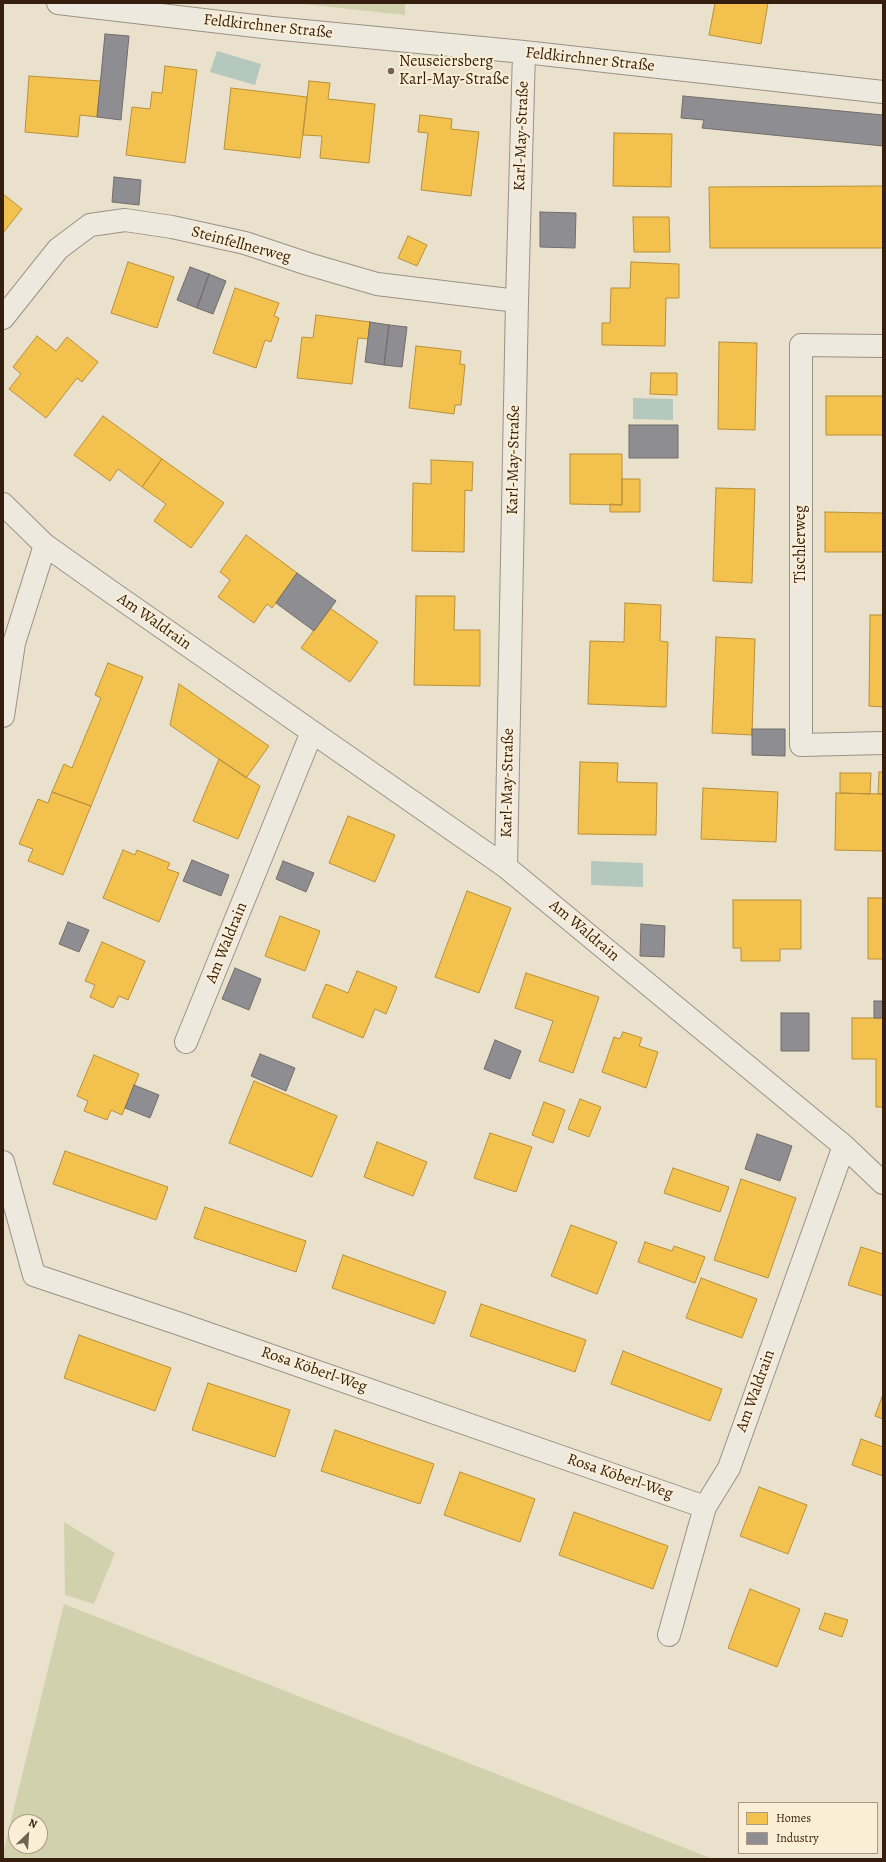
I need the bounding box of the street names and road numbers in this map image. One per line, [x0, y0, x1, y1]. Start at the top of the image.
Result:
street label: Feldkirchner Straße [202, 11, 334, 43]
street label: Feldkirchner Straße [524, 44, 656, 76]
street label: Karl-May-Straße [510, 81, 534, 191]
street label: Steinfellnerweg [189, 222, 293, 268]
street label: Karl-May-Straße [503, 405, 525, 515]
street label: Tischlerweg [791, 505, 811, 583]
street label: Am Waldrain [113, 590, 195, 654]
street label: Karl-May-Straße [497, 728, 519, 838]
street label: Am Waldrain [545, 896, 623, 966]
street label: Am Waldrain [202, 900, 252, 986]
street label: Rosa Köberl-Weg [259, 1343, 369, 1397]
street label: Am Waldrain [732, 1347, 780, 1435]
street label: Rosa Köberl-Weg [565, 1450, 675, 1504]

